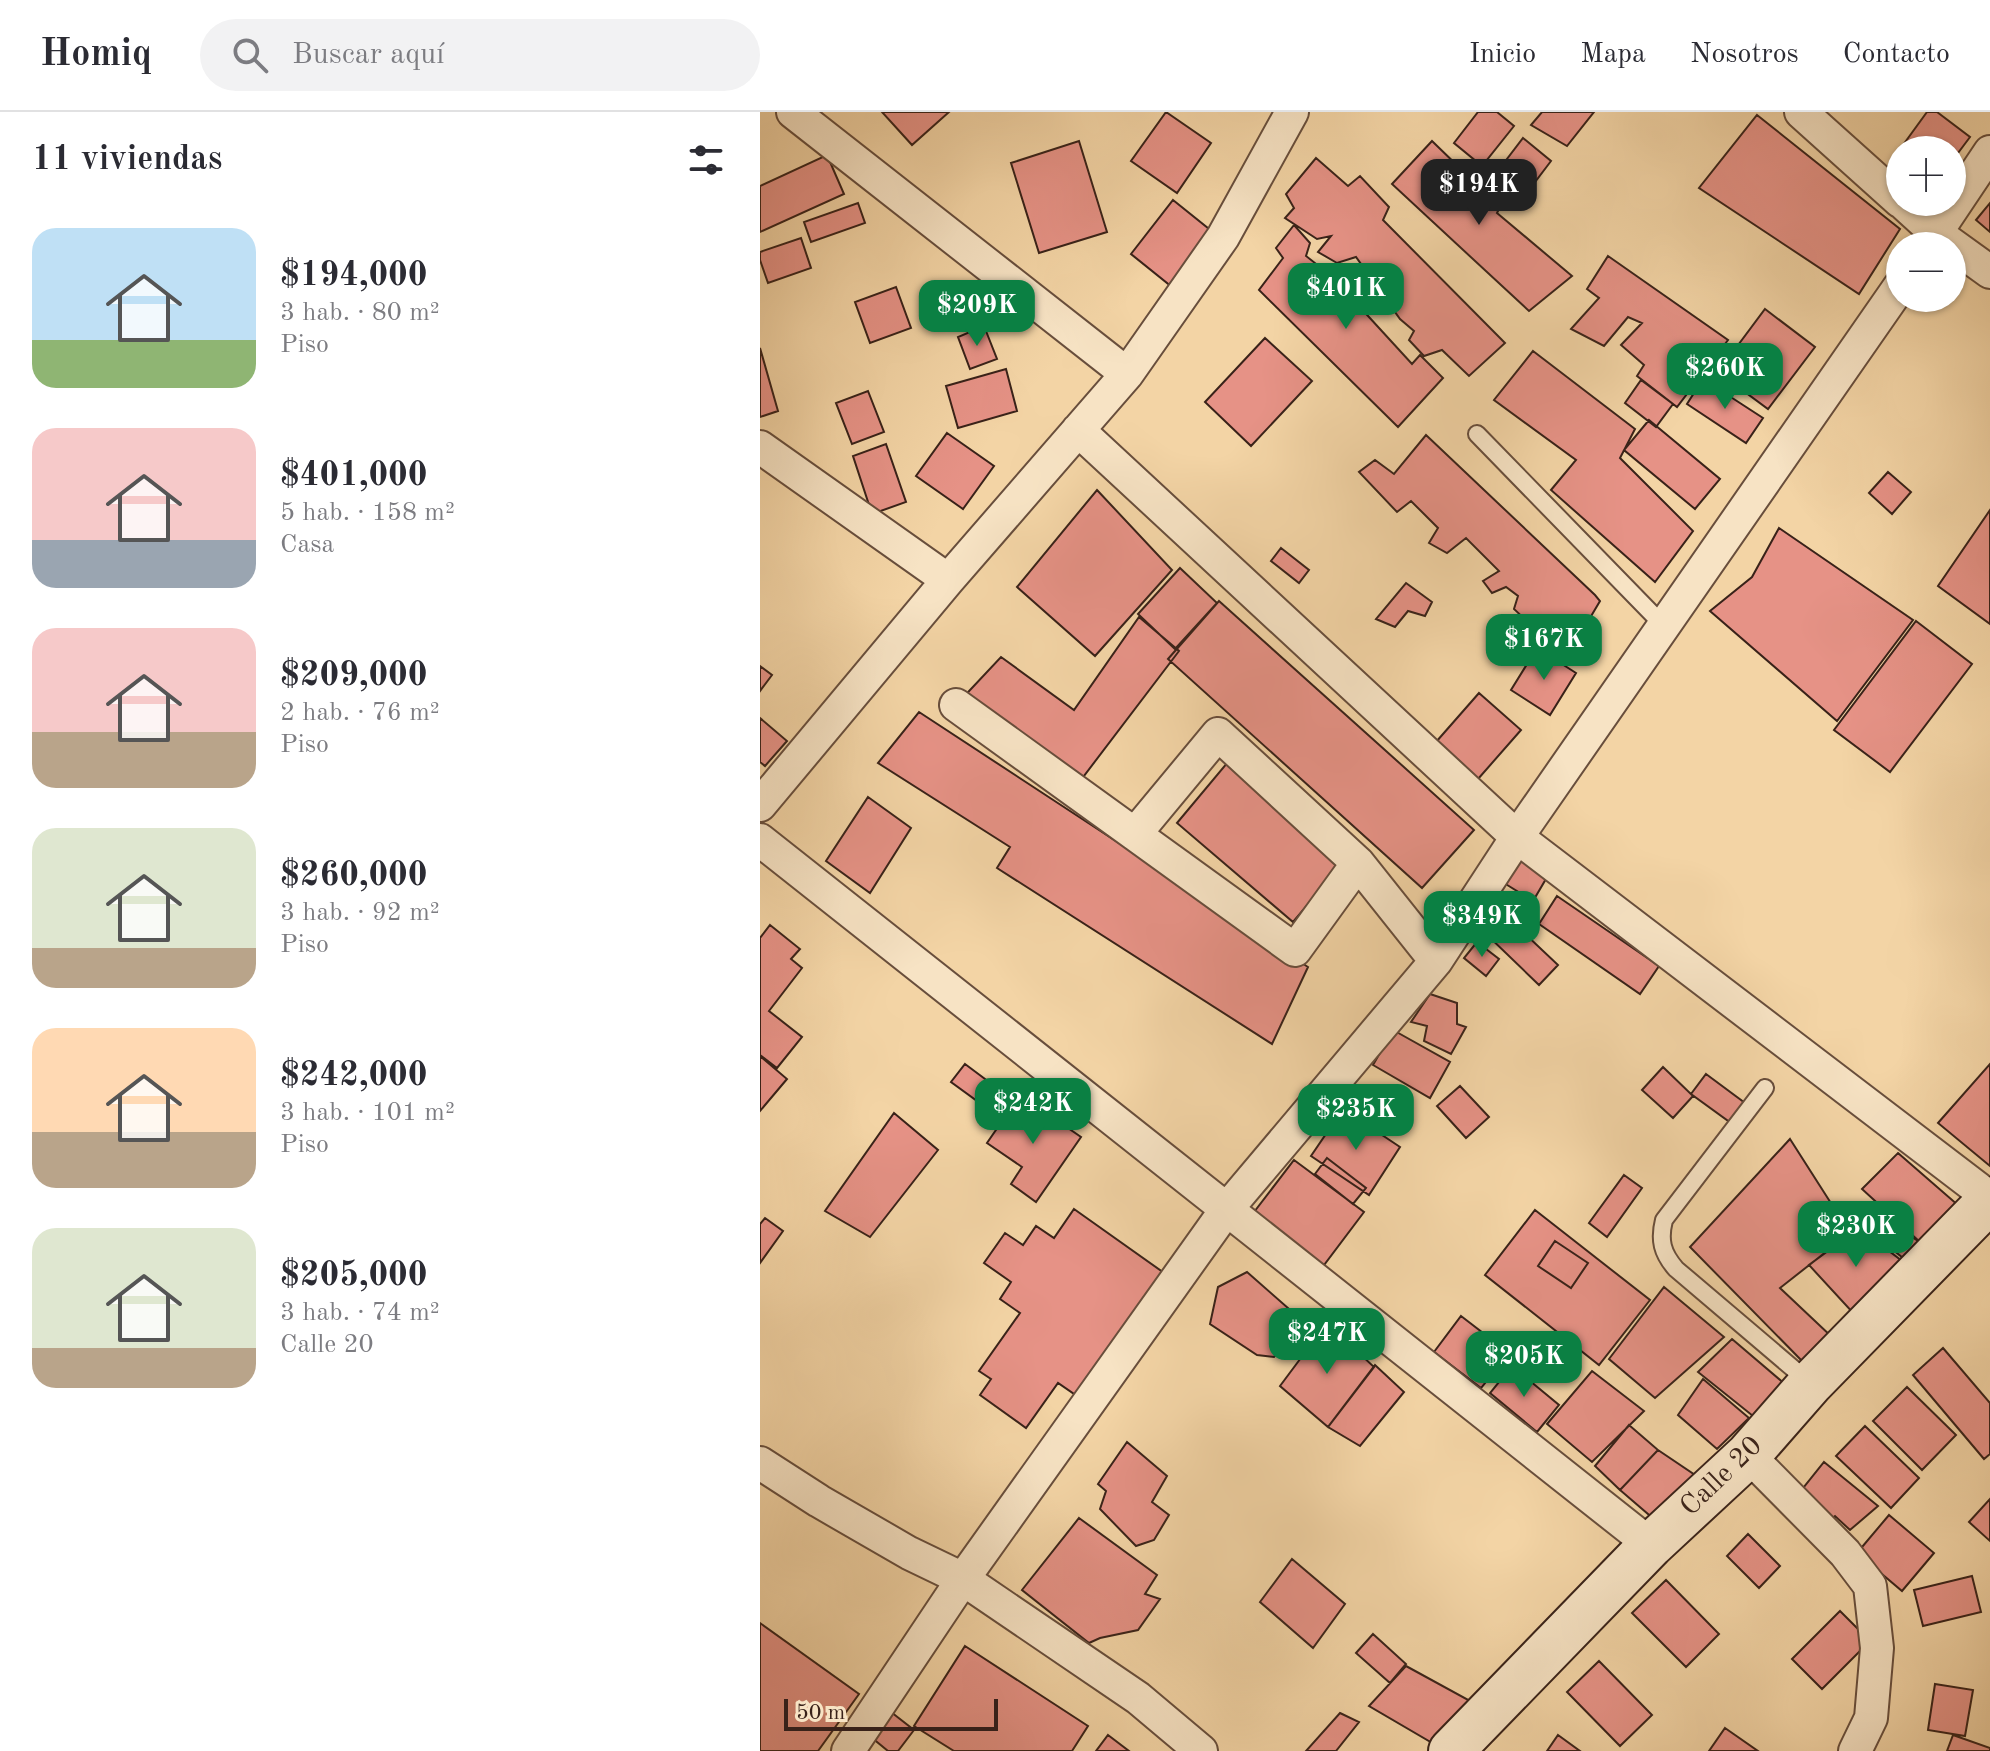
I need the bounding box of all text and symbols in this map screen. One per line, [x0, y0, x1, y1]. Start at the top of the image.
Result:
search box [200, 19, 760, 91]
icon: search [228, 33, 272, 77]
text: Homiq [40, 36, 152, 74]
text: Buscar aquí [292, 40, 444, 70]
text: Inicio [1469, 41, 1536, 69]
text: Mapa [1580, 41, 1646, 69]
text: Nosotros [1690, 41, 1799, 69]
text: Contacto [1843, 41, 1950, 69]
map controls [1886, 136, 1966, 312]
button: + [1886, 136, 1966, 216]
icon: filters [684, 138, 728, 182]
text: 11 viviendas [32, 143, 222, 177]
pin: $194K [1423, 159, 1535, 227]
text: $194K [1439, 172, 1519, 198]
button: − [1886, 232, 1966, 312]
text: $194,000 [280, 259, 428, 293]
icon: home [96, 260, 192, 356]
pin: $401K [1290, 263, 1402, 331]
text: $401K [1306, 276, 1386, 302]
pin: $209K [921, 280, 1033, 348]
text: $209K [937, 293, 1017, 319]
text: 3 hab. · 80 m² [280, 300, 440, 326]
text: Piso [280, 332, 329, 358]
pin: $260K [1669, 343, 1781, 411]
text: $260K [1685, 356, 1765, 382]
text: $401,000 [280, 459, 428, 493]
icon: home [96, 460, 192, 556]
text: 5 hab. · 158 m² [280, 500, 455, 526]
text: Casa [280, 532, 334, 558]
pin: $167K [1488, 614, 1600, 682]
text: $167K [1504, 627, 1584, 653]
text: $209,000 [280, 659, 428, 693]
icon: home [96, 660, 192, 756]
text: 2 hab. · 76 m² [280, 700, 440, 726]
text: Piso [280, 732, 329, 758]
text: $260,000 [280, 859, 428, 893]
icon: home [96, 860, 192, 956]
pin: $349K [1426, 891, 1538, 959]
text: 3 hab. · 92 m² [280, 900, 440, 926]
text: $349K [1442, 904, 1522, 930]
text: Piso [280, 932, 329, 958]
text: $242,000 [280, 1059, 428, 1093]
icon: home [96, 1060, 192, 1156]
pin: $242K [977, 1078, 1089, 1146]
pin: $235K [1300, 1084, 1412, 1152]
text: $242K [993, 1091, 1073, 1117]
text: $235K [1316, 1097, 1396, 1123]
text: 3 hab. · 101 m² [280, 1100, 455, 1126]
text: Piso [280, 1132, 329, 1158]
pin: $230K [1800, 1201, 1912, 1269]
text: $230K [1816, 1214, 1896, 1240]
text: $205,000 [280, 1259, 428, 1293]
icon: home [96, 1260, 192, 1356]
text: 3 hab. · 74 m² [280, 1300, 440, 1326]
pin: $247K [1271, 1308, 1383, 1376]
text: $247K [1287, 1321, 1367, 1347]
pin: $205K [1468, 1331, 1580, 1399]
text: Calle 20 [280, 1332, 374, 1358]
text: $205K [1484, 1344, 1564, 1370]
street label: Calle 20 [1676, 1432, 1768, 1522]
scale bar [784, 1695, 998, 1731]
text: 50 m [796, 1702, 845, 1724]

